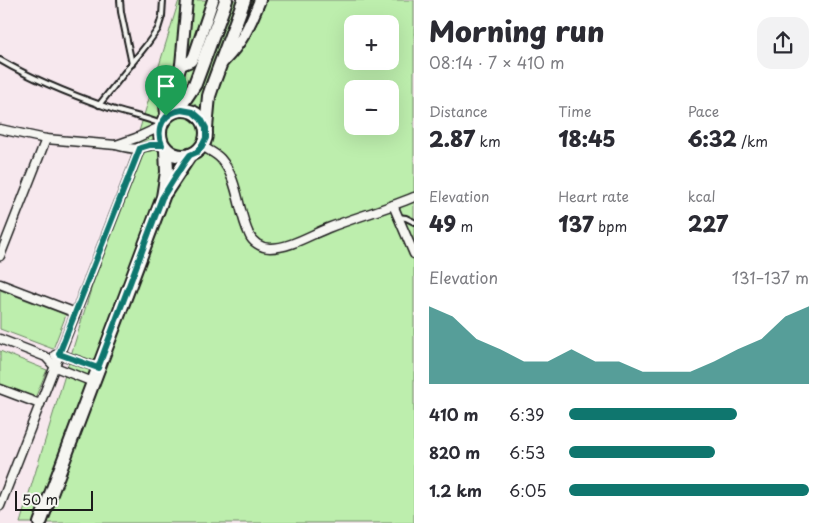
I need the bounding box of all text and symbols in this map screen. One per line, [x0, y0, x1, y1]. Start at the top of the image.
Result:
text: Morning run [429, 9, 605, 52]
map controls [344, 15, 399, 135]
button: + [344, 15, 399, 70]
button: share [757, 17, 809, 69]
text: 08:14 · 7 × 410 m [429, 50, 565, 74]
pin [145, 65, 187, 116]
icon: arrive [152, 72, 180, 100]
button: − [344, 80, 399, 135]
text: Distance [429, 101, 488, 122]
text: Time [558, 101, 591, 122]
text: Pace [688, 101, 719, 122]
text: 2.87 [429, 122, 475, 154]
text: 18:45 [558, 122, 616, 154]
text: 6:32 [688, 122, 737, 154]
text: km [475, 131, 501, 152]
text: /km [737, 131, 768, 152]
text: Elevation [429, 186, 489, 207]
text: Heart rate [558, 186, 629, 207]
text: kcal [688, 186, 716, 207]
text: 49 [429, 207, 456, 239]
text: 137 [558, 207, 594, 239]
text: 227 [688, 207, 728, 239]
text: m [456, 216, 473, 237]
text: bpm [594, 216, 627, 237]
text: Elevation [429, 265, 498, 289]
text: 131–137 m [732, 265, 809, 289]
text: 410 m [429, 402, 478, 426]
text: 6:39 [509, 402, 544, 426]
text: 820 m [429, 440, 480, 464]
text: 6:53 [509, 440, 545, 464]
text: 1.2 km [429, 478, 482, 502]
text: 6:05 [509, 478, 547, 502]
scale bar [15, 488, 92, 511]
text: 50 m [22, 489, 58, 510]

